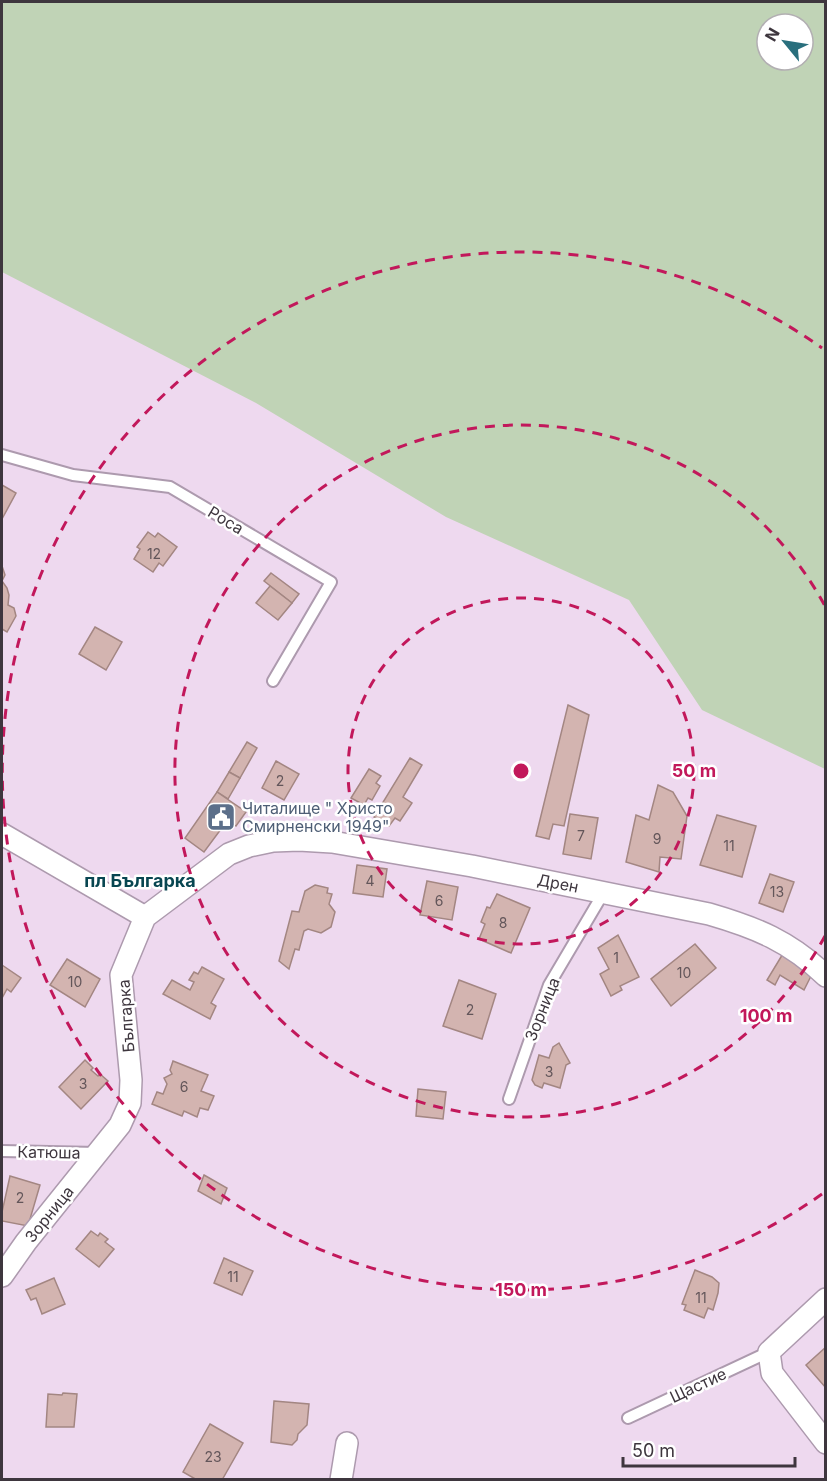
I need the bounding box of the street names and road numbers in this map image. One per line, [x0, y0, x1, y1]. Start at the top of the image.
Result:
street label: Роса [205, 502, 247, 538]
street label: Дрен [536, 869, 580, 897]
street label: Зорница [520, 974, 564, 1044]
street label: Българка [113, 979, 139, 1053]
street label: Катюша [17, 1141, 81, 1163]
street label: Зорница [20, 1182, 78, 1246]
street label: Щастие [667, 1363, 729, 1407]

